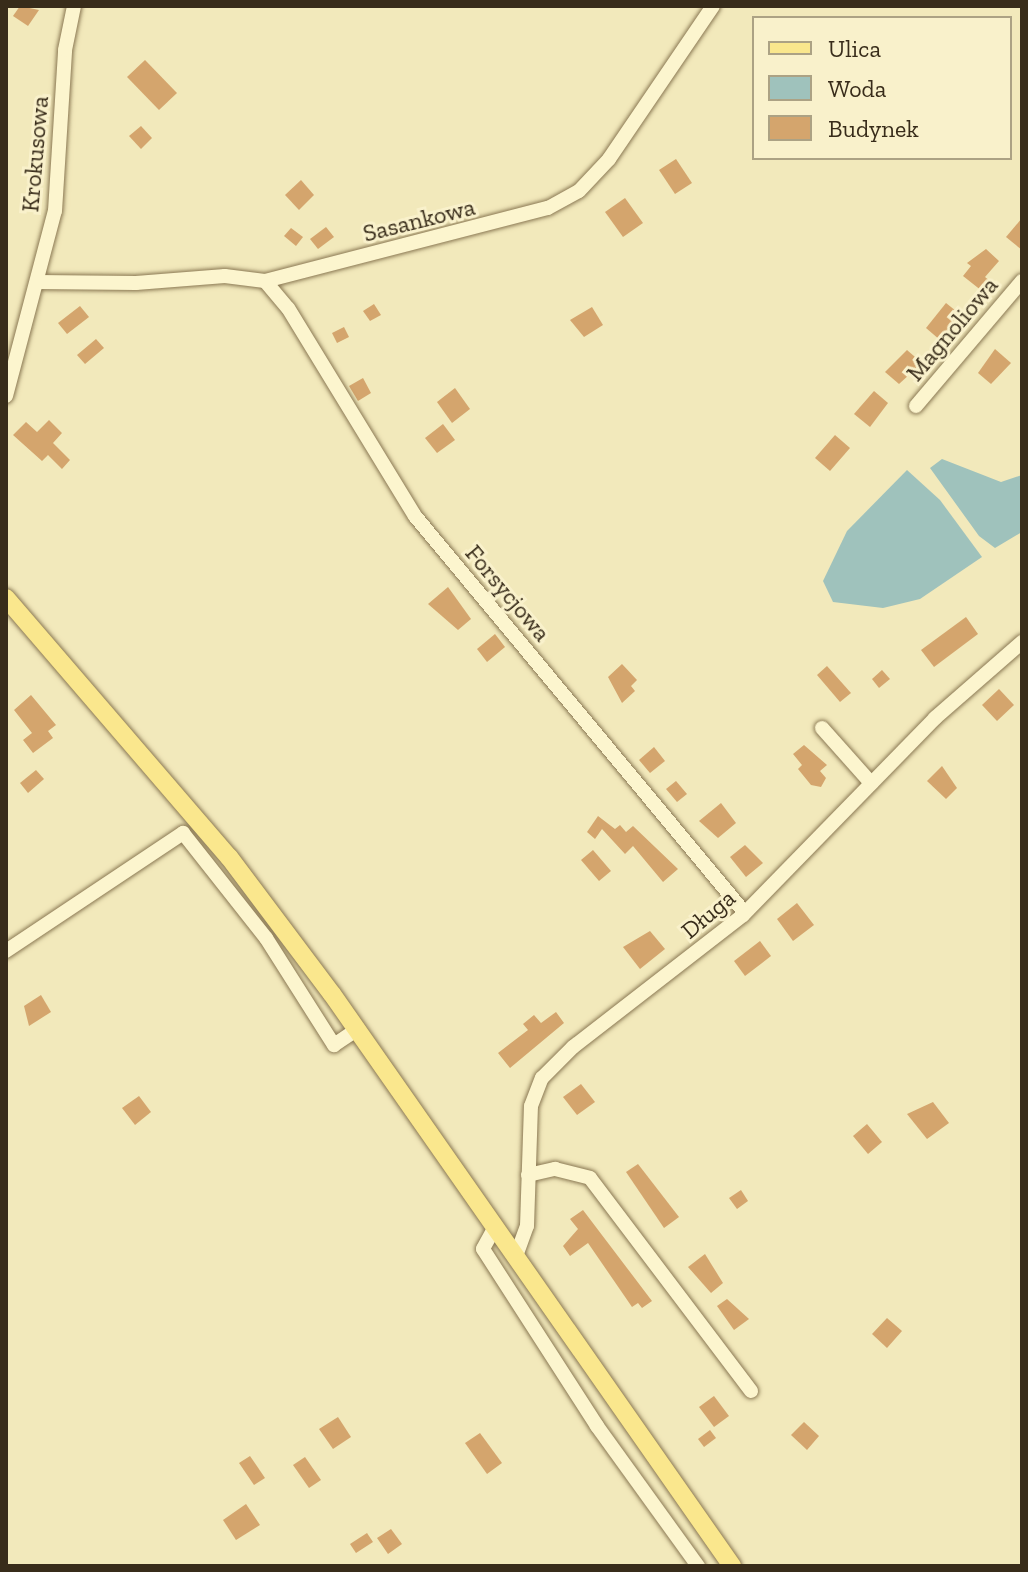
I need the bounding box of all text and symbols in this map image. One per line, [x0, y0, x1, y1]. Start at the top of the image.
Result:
legend [752, 16, 1012, 160]
text: Ulica [828, 34, 881, 63]
text: Woda [828, 74, 886, 103]
street label: Krokusowa [16, 95, 54, 213]
text: Budynek [828, 114, 919, 143]
street label: Sasankowa [360, 192, 478, 248]
street label: Magnoliowa [900, 271, 1004, 387]
street label: Forsycjowa [459, 539, 557, 647]
street label: Długa [675, 883, 741, 945]

